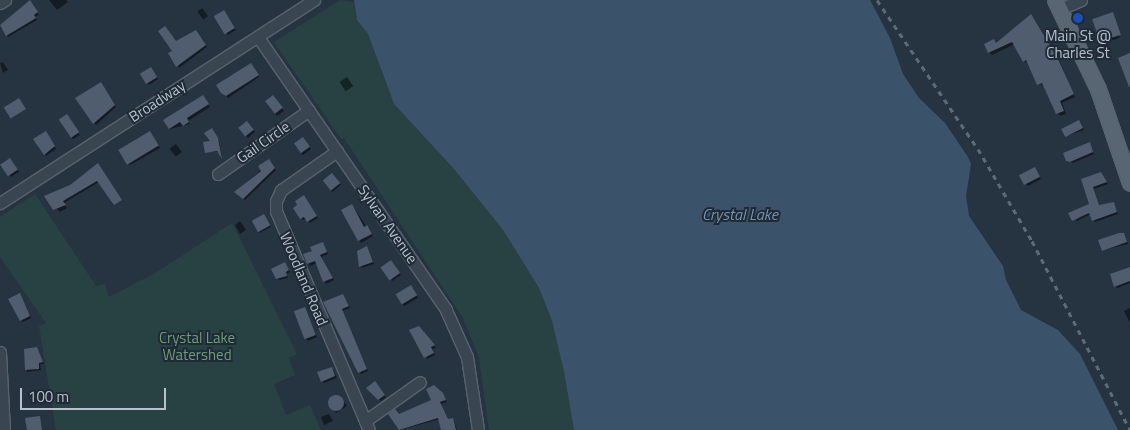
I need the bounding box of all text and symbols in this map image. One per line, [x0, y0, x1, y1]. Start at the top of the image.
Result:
marker: Main St @ Charles St [1072, 12, 1084, 24]
place label: Main St @ Charles St [1045, 26, 1111, 61]
street label: Broadway [125, 76, 189, 126]
street label: Gail Circle [233, 117, 293, 167]
street label: Sylvan Avenue [354, 181, 422, 267]
water label: Crystal Lake [702, 204, 778, 224]
street label: Woodland Road [276, 230, 332, 328]
park label: Crystal Lake Watershed [159, 328, 235, 363]
scale bar [22, 378, 169, 410]
text: 100 m [28, 385, 69, 408]

